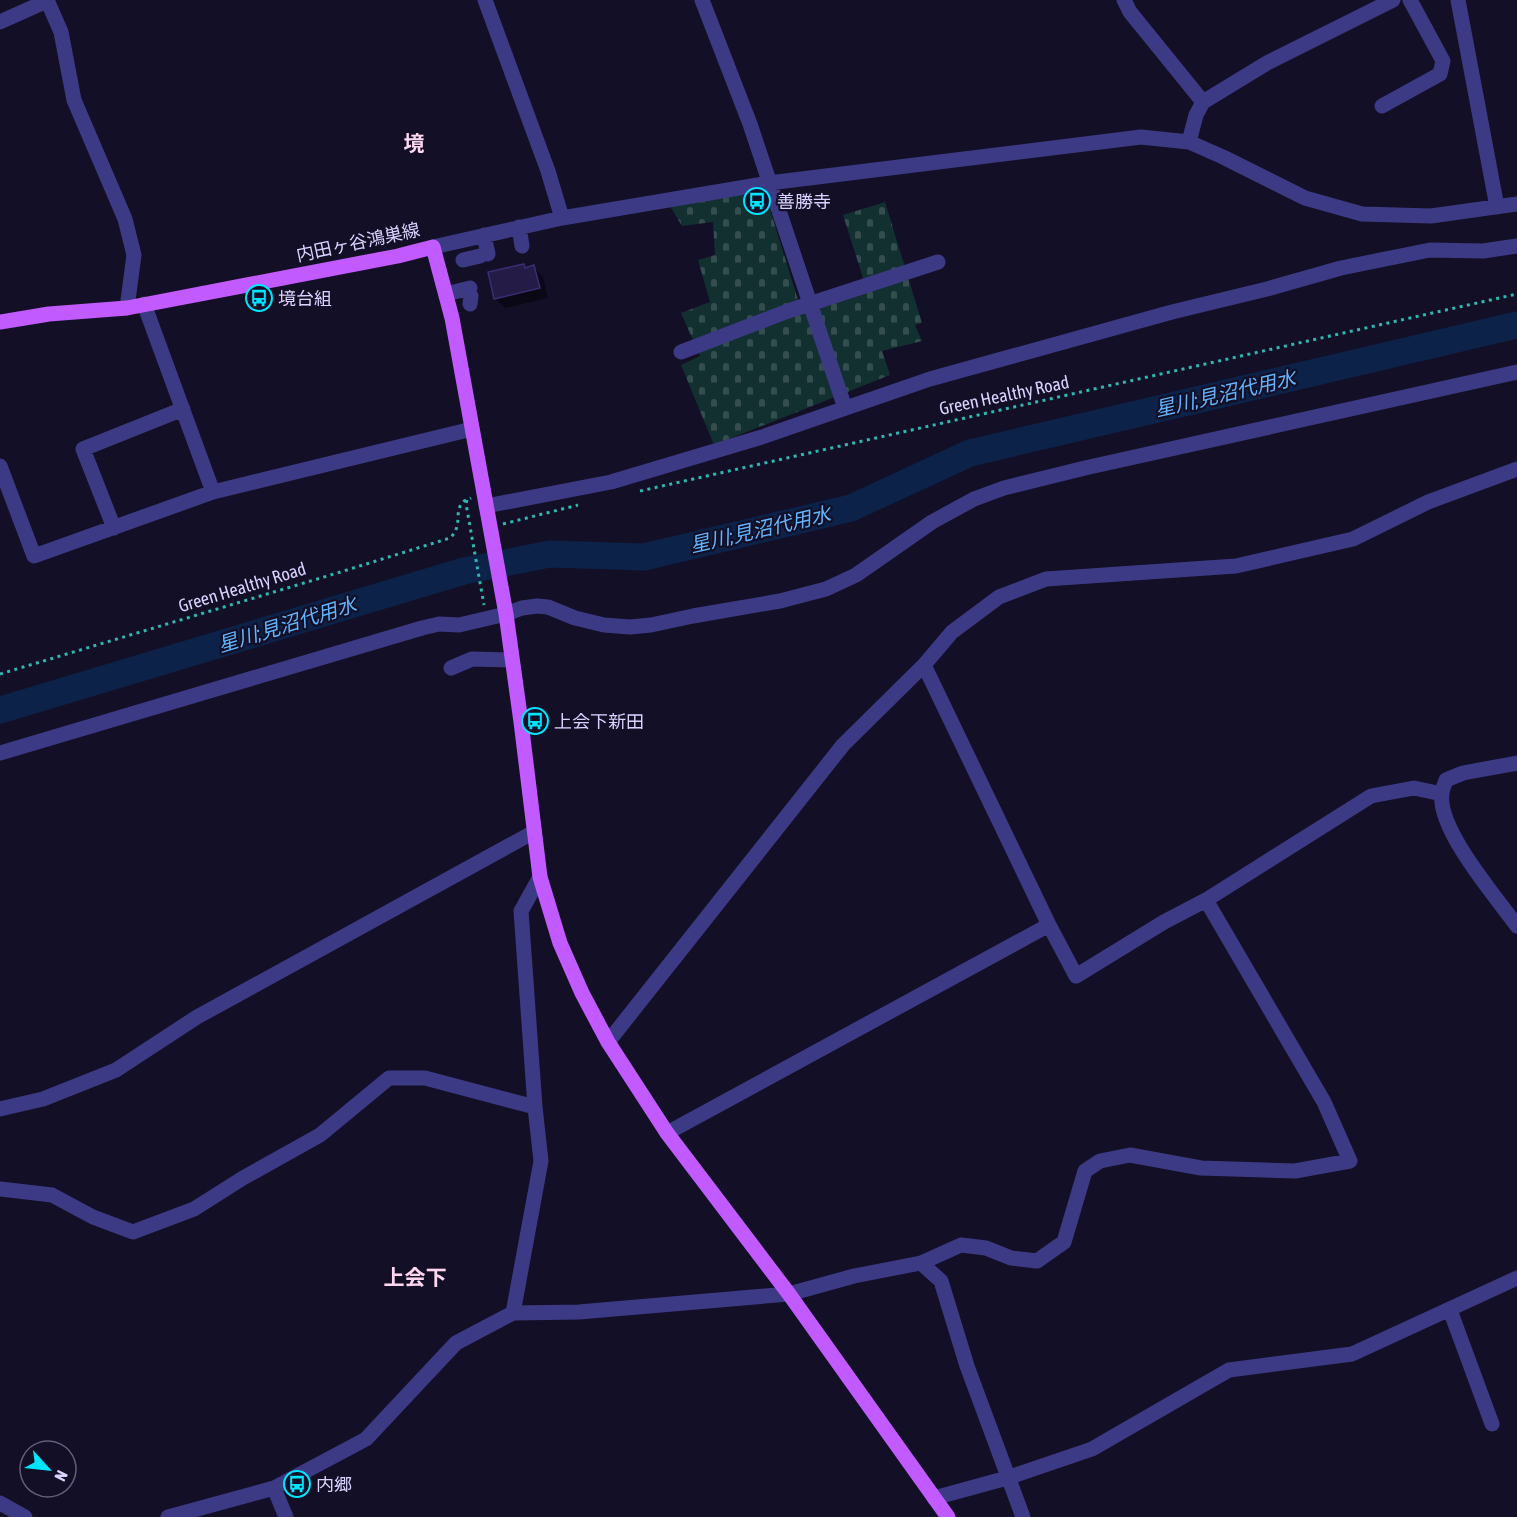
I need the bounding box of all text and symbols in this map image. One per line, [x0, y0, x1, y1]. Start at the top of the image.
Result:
district label: 境 [404, 131, 425, 155]
bus stop icon: 善勝寺 [742, 186, 772, 216]
place label: 善勝寺 [777, 191, 831, 212]
street label: 内田ヶ谷鴻巣線 [294, 219, 422, 265]
bus stop icon: 境台組 [244, 283, 274, 313]
place label: 境台組 [278, 288, 332, 309]
water label: 星川;見沼代用水 [1152, 365, 1299, 420]
street label: Green Healthy Road [937, 371, 1071, 419]
water label: 星川;見沼代用水 [687, 501, 834, 556]
street label: Green Healthy Road [176, 558, 308, 616]
water label: 星川;見沼代用水 [215, 591, 361, 656]
bus stop icon: 上会下新田 [520, 706, 550, 736]
place label: 上会下新田 [554, 711, 644, 732]
district label: 上会下 [384, 1265, 447, 1289]
north arrow [18, 1439, 78, 1499]
text: N [51, 1468, 72, 1484]
bus stop icon: 内郷 [282, 1469, 312, 1499]
place label: 内郷 [316, 1474, 352, 1495]

